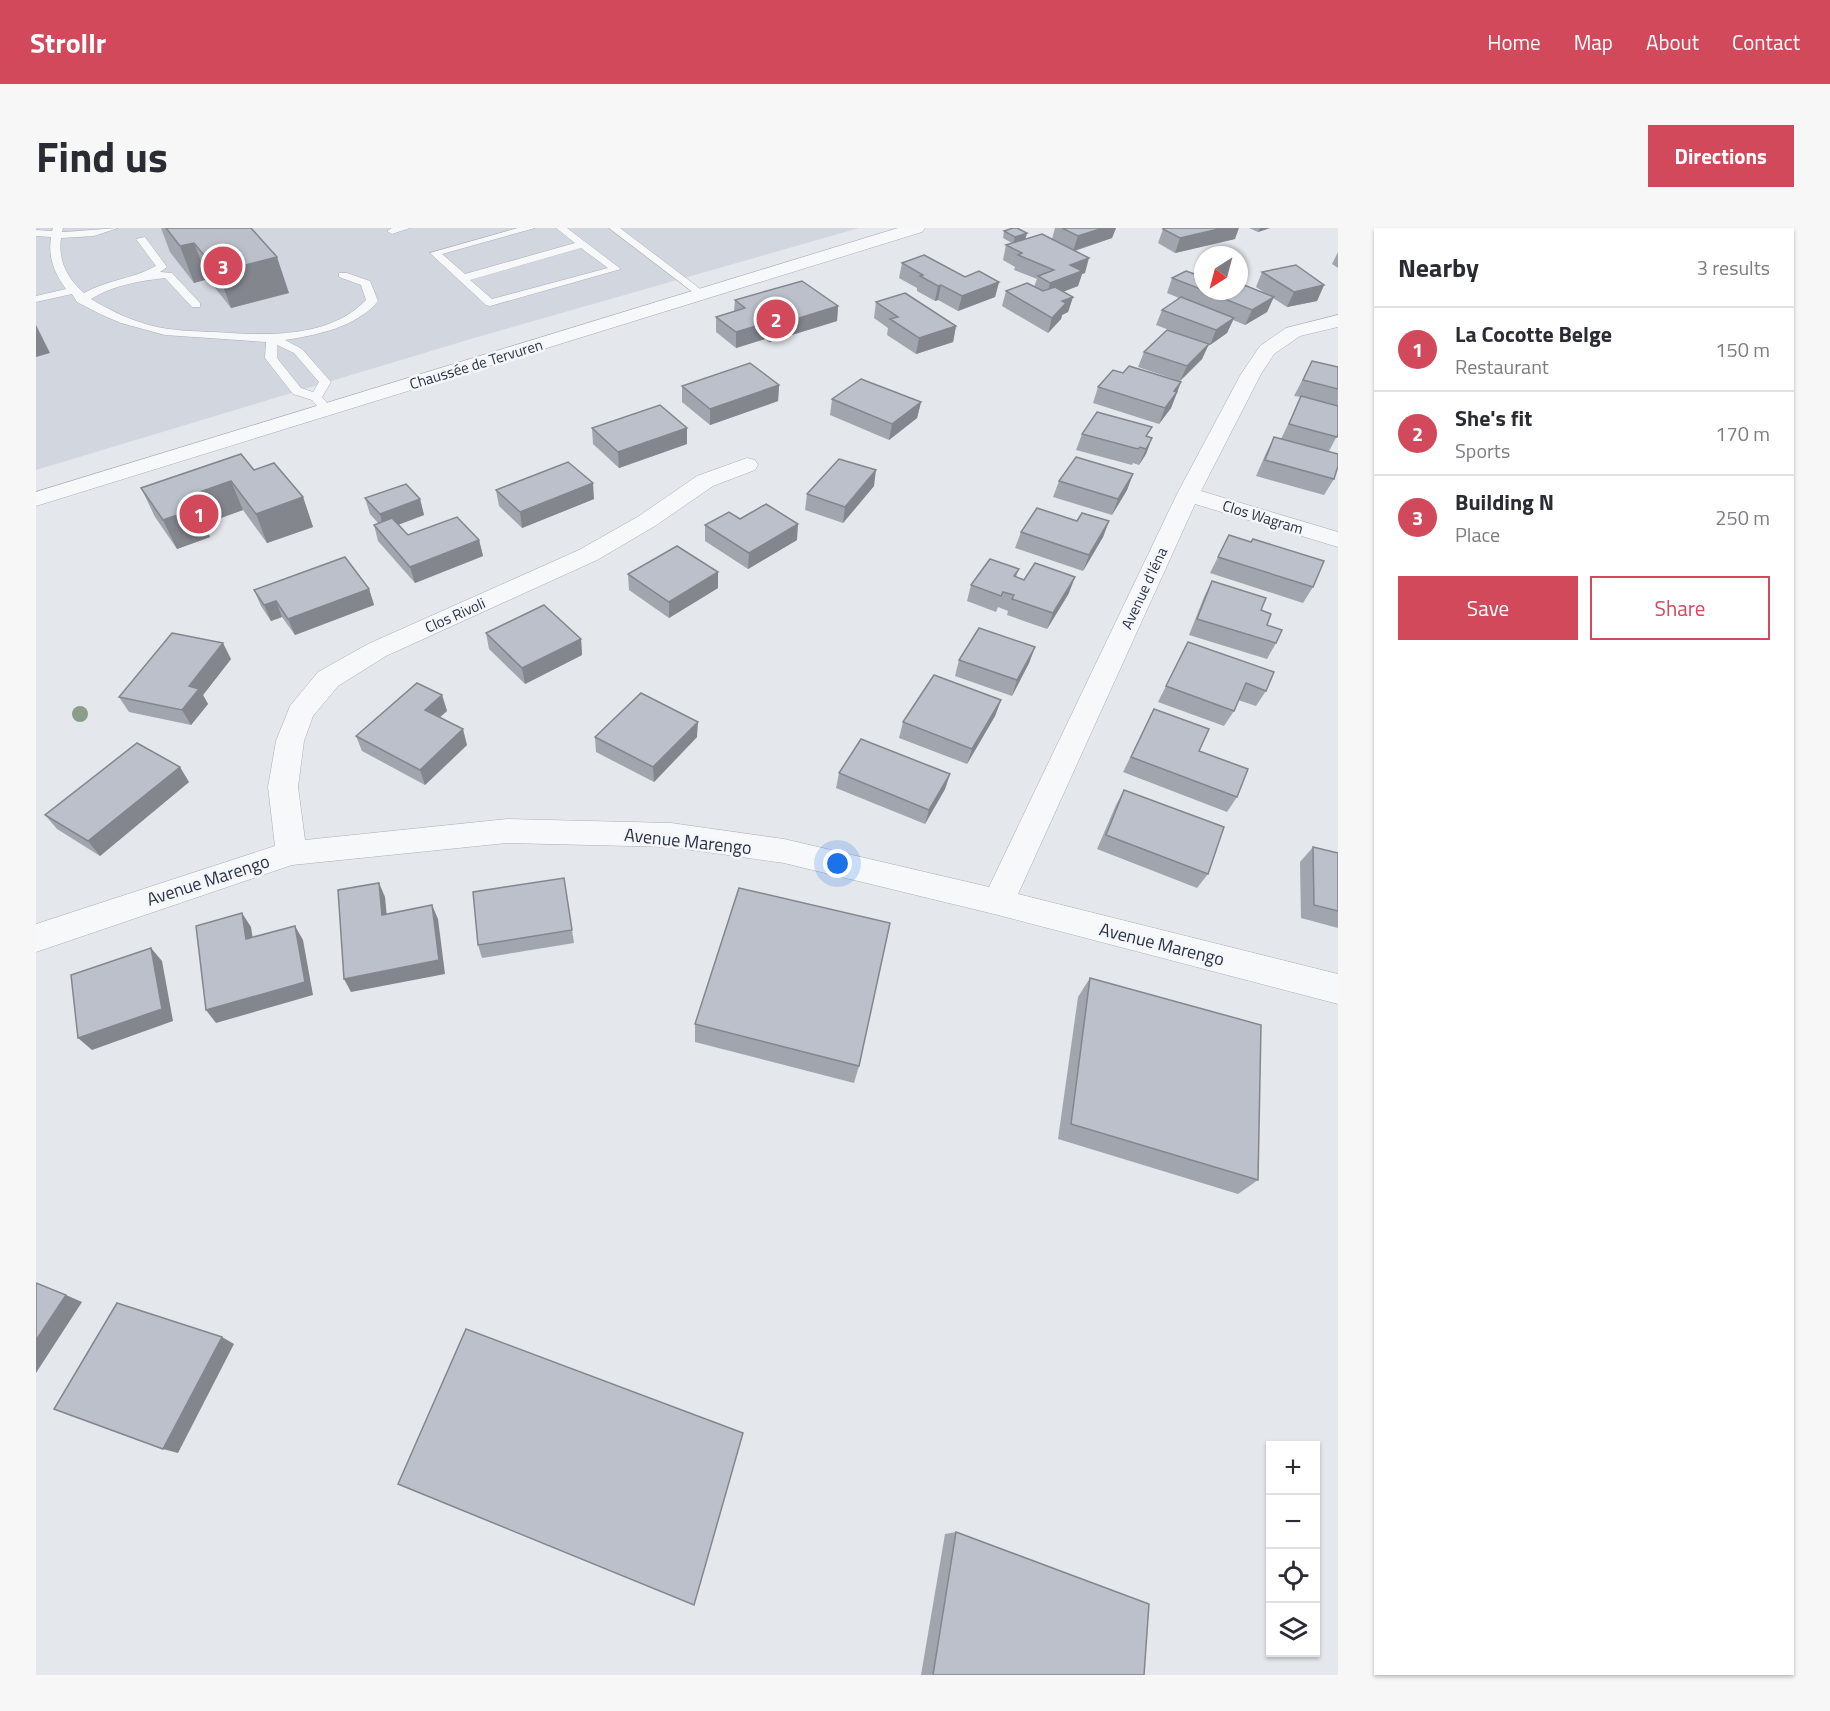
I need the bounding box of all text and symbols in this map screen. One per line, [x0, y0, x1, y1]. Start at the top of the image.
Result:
text: Strollr [30, 21, 106, 64]
text: Home [1487, 26, 1541, 58]
text: Map [1574, 26, 1613, 58]
text: About [1646, 26, 1699, 58]
text: Contact [1732, 26, 1800, 58]
text: Find us [36, 124, 168, 188]
button: Directions [1648, 125, 1794, 187]
pin: 3 [204, 243, 243, 288]
north arrow [1194, 246, 1248, 300]
text: Nearby [1398, 248, 1479, 287]
text: 3 results [1697, 252, 1770, 283]
pin: 2 [756, 296, 796, 341]
text: La Cocotte Belge [1455, 317, 1612, 351]
street label: Chaussée de Tervuren [407, 333, 545, 395]
text: 1 [1412, 334, 1423, 365]
text: 150 m [1715, 334, 1770, 365]
text: Restaurant [1455, 351, 1549, 382]
text: She's fit [1455, 401, 1532, 435]
text: 2 [1412, 418, 1423, 449]
text: 170 m [1715, 418, 1770, 449]
text: Sports [1455, 435, 1510, 466]
text: Building N [1455, 485, 1554, 519]
pin: 1 [180, 492, 218, 536]
street label: Clos Wagram [1220, 494, 1306, 540]
text: 3 [1412, 502, 1423, 533]
text: 250 m [1715, 502, 1770, 533]
text: Place [1455, 519, 1500, 550]
street label: Avenue d'Iéna [1115, 543, 1173, 633]
button: Save [1398, 576, 1578, 640]
button: Share [1590, 576, 1770, 640]
street label: Clos Rivoli [421, 591, 489, 639]
street label: Avenue Marengo [623, 821, 753, 861]
street label: Avenue Marengo [143, 847, 273, 913]
your location [823, 849, 852, 878]
street label: Avenue Marengo [1097, 915, 1227, 973]
map controls [1266, 1441, 1320, 1657]
button: + [1266, 1441, 1320, 1495]
button: − [1266, 1495, 1320, 1549]
button: locate [1266, 1549, 1320, 1603]
button: layers [1266, 1603, 1320, 1657]

